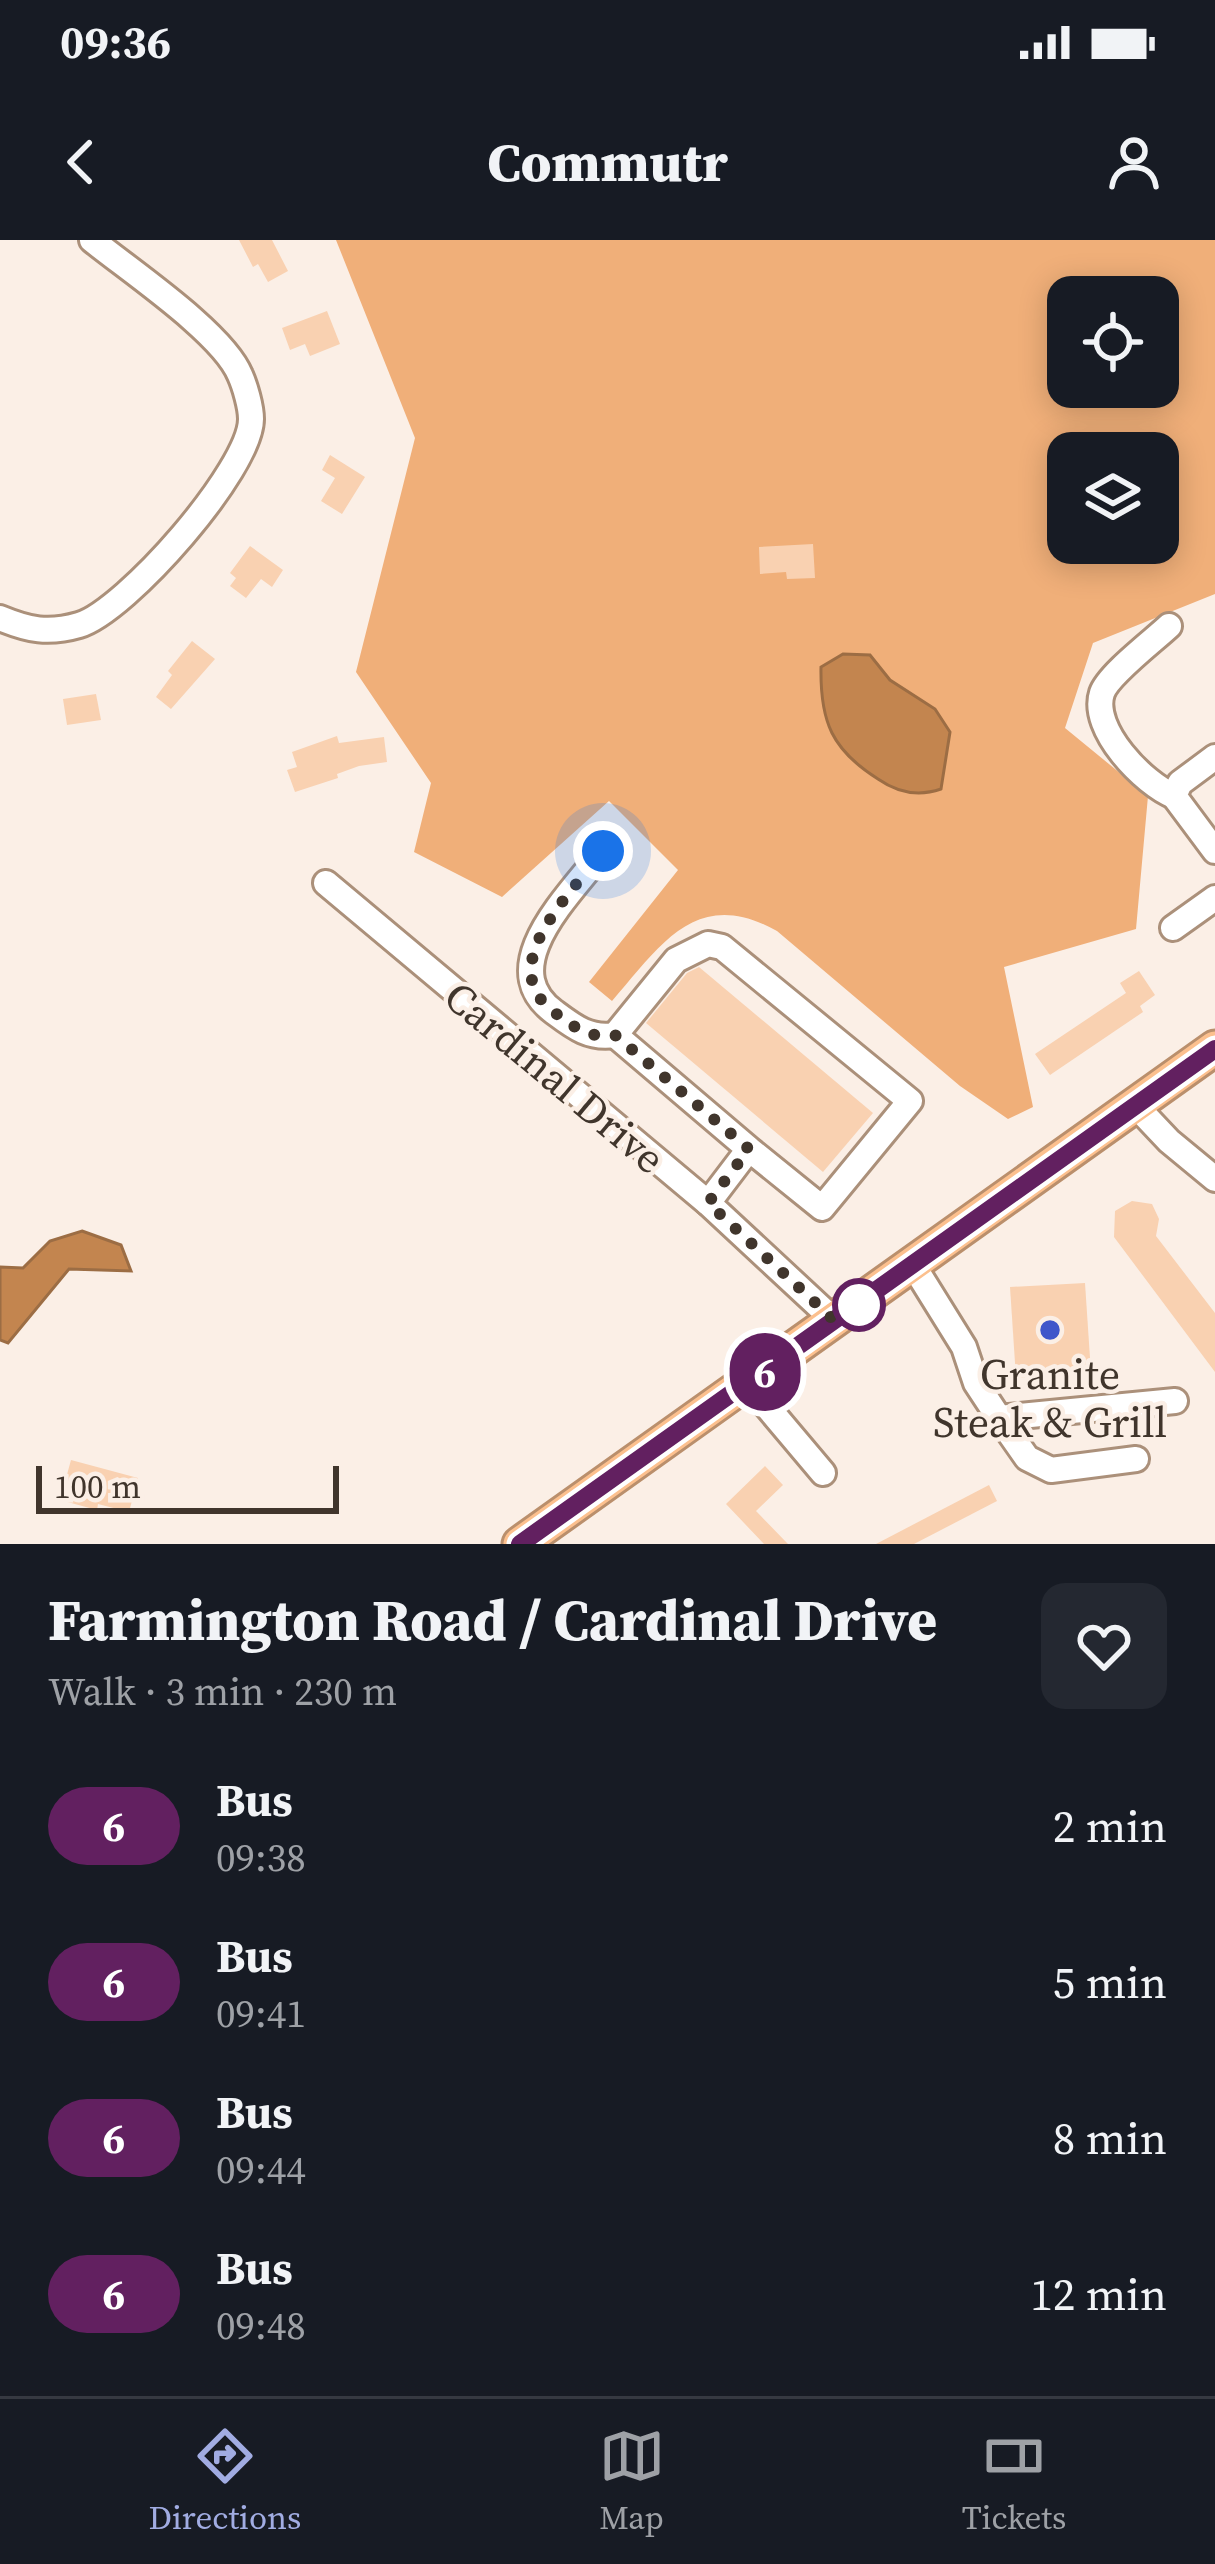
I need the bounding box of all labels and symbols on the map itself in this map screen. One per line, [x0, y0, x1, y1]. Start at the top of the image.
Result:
your location [573, 821, 633, 881]
street label: Cardinal Drive [432, 967, 678, 1187]
unlabelled marker [834, 1280, 884, 1330]
marker: Granite Steak & Grill [1037, 1317, 1063, 1343]
line badge: 6 [726, 1333, 804, 1411]
place label: Granite Steak & Grill [933, 1345, 1167, 1451]
scale bar [36, 1460, 339, 1513]

